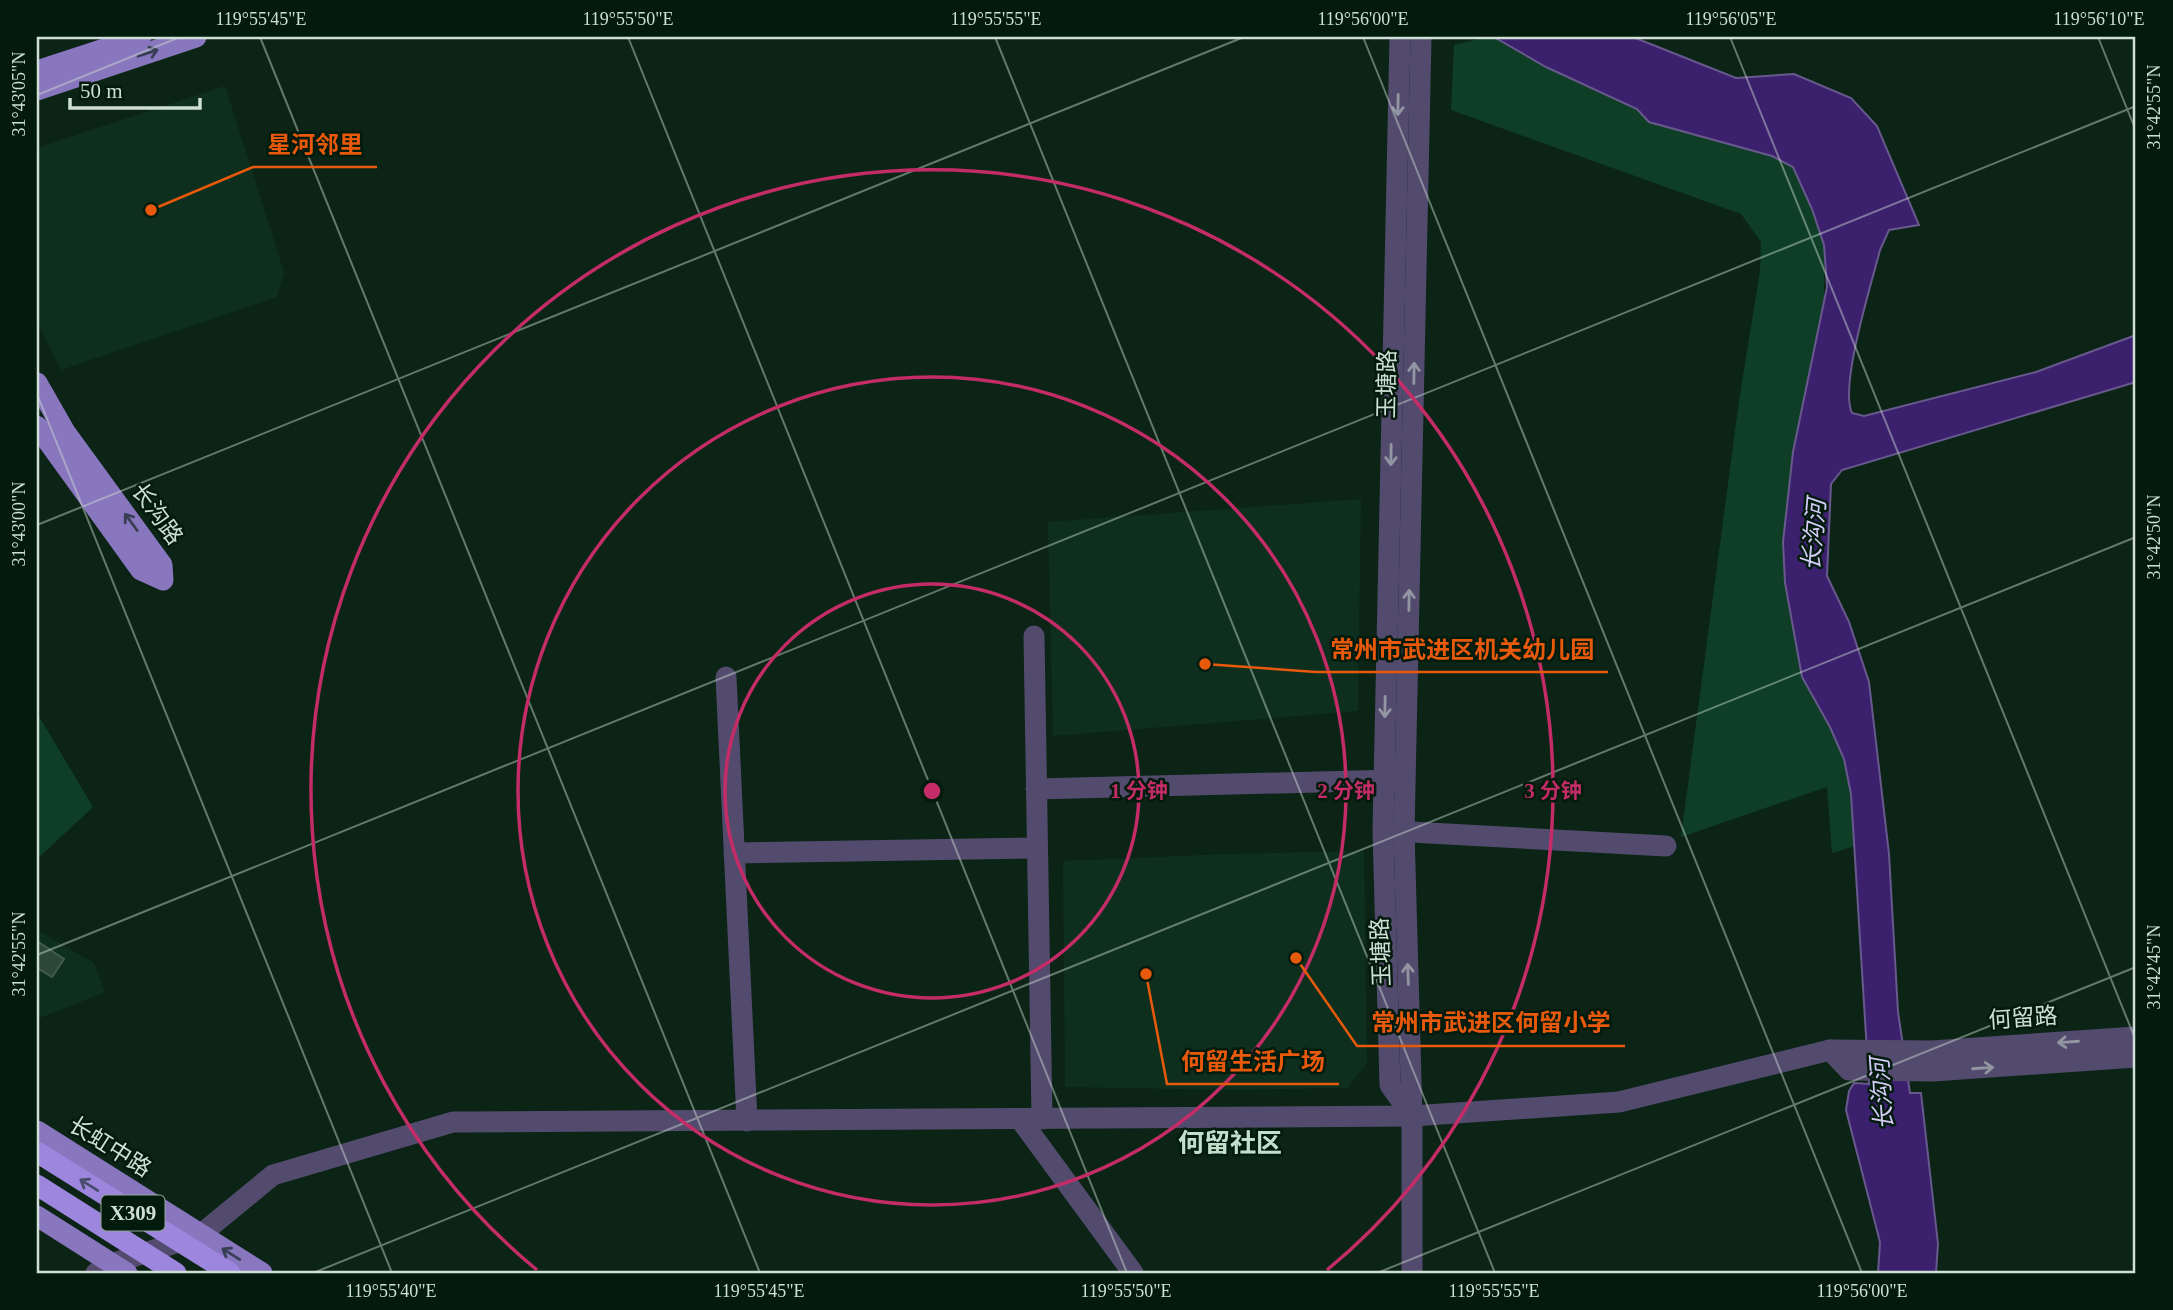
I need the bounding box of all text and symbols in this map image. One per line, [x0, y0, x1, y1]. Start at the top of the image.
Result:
text: 119°55'45"E [215, 9, 307, 29]
text: 119°55'50"E [582, 9, 674, 29]
text: 119°55'55"E [950, 9, 1042, 29]
text: 119°56'00"E [1317, 9, 1409, 29]
text: 119°56'05"E [1685, 9, 1777, 29]
text: 119°56'10"E [2053, 9, 2145, 29]
one-way arrow [137, 46, 159, 59]
text: 31°43'05"N [9, 52, 29, 136]
text: 31°42'55"N [2144, 65, 2164, 149]
scale bar [70, 66, 200, 110]
text: 50 m [80, 79, 123, 103]
one-way arrow [1392, 93, 1405, 116]
callout: 星河邻里 [253, 122, 377, 167]
text: 星河邻里 [267, 132, 363, 158]
street label: 玉塘路 [1374, 349, 1400, 419]
one-way arrow [1407, 361, 1420, 384]
one-way arrow [1384, 443, 1398, 466]
street label: 长沟路 [127, 479, 187, 549]
text: 31°43'00"N [9, 482, 29, 566]
water label: 长沟河 [1798, 494, 1830, 572]
text: 31°42'50"N [2144, 495, 2164, 579]
one-way arrow [123, 513, 138, 532]
one-way arrow [1402, 589, 1416, 612]
callout: 常州市武进区机关幼儿园 [1316, 627, 1608, 672]
text: 常州市武进区机关幼儿园 [1330, 637, 1594, 663]
one-way arrow [1379, 695, 1392, 718]
centre of rings [920, 779, 944, 803]
text: 1 分钟 [1110, 779, 1168, 803]
text: 2 分钟 [1317, 779, 1375, 803]
text: 3 分钟 [1524, 779, 1582, 803]
text: 31°42'55"N [9, 912, 29, 996]
street label: 玉塘路 [1367, 917, 1395, 987]
text: 31°42'45"N [2144, 925, 2164, 1009]
one-way arrow [1401, 963, 1415, 986]
callout: 常州市武进区何留小学 [1357, 1001, 1625, 1046]
street label: 何留路 [1988, 1003, 2058, 1033]
text: 常州市武进区何留小学 [1371, 1010, 1611, 1036]
one-way arrow [2057, 1035, 2080, 1048]
callout: 何留生活广场 [1167, 1039, 1339, 1084]
text: 何留生活广场 [1181, 1049, 1325, 1075]
water label: 长沟河 [1866, 1053, 1897, 1131]
one-way arrow [1972, 1061, 1994, 1074]
street label: 长虹中路 [64, 1112, 156, 1182]
district label: 何留社区 [1178, 1129, 1282, 1158]
one-way arrow [79, 1177, 99, 1191]
road number: X309 [102, 1196, 164, 1230]
one-way arrow [222, 1247, 242, 1261]
text: 119°55'40"E [345, 1281, 437, 1301]
text: 119°55'45"E [713, 1281, 805, 1301]
text: 119°55'50"E [1080, 1281, 1172, 1301]
text: 119°55'55"E [1448, 1281, 1540, 1301]
text: 119°56'00"E [1816, 1281, 1908, 1301]

